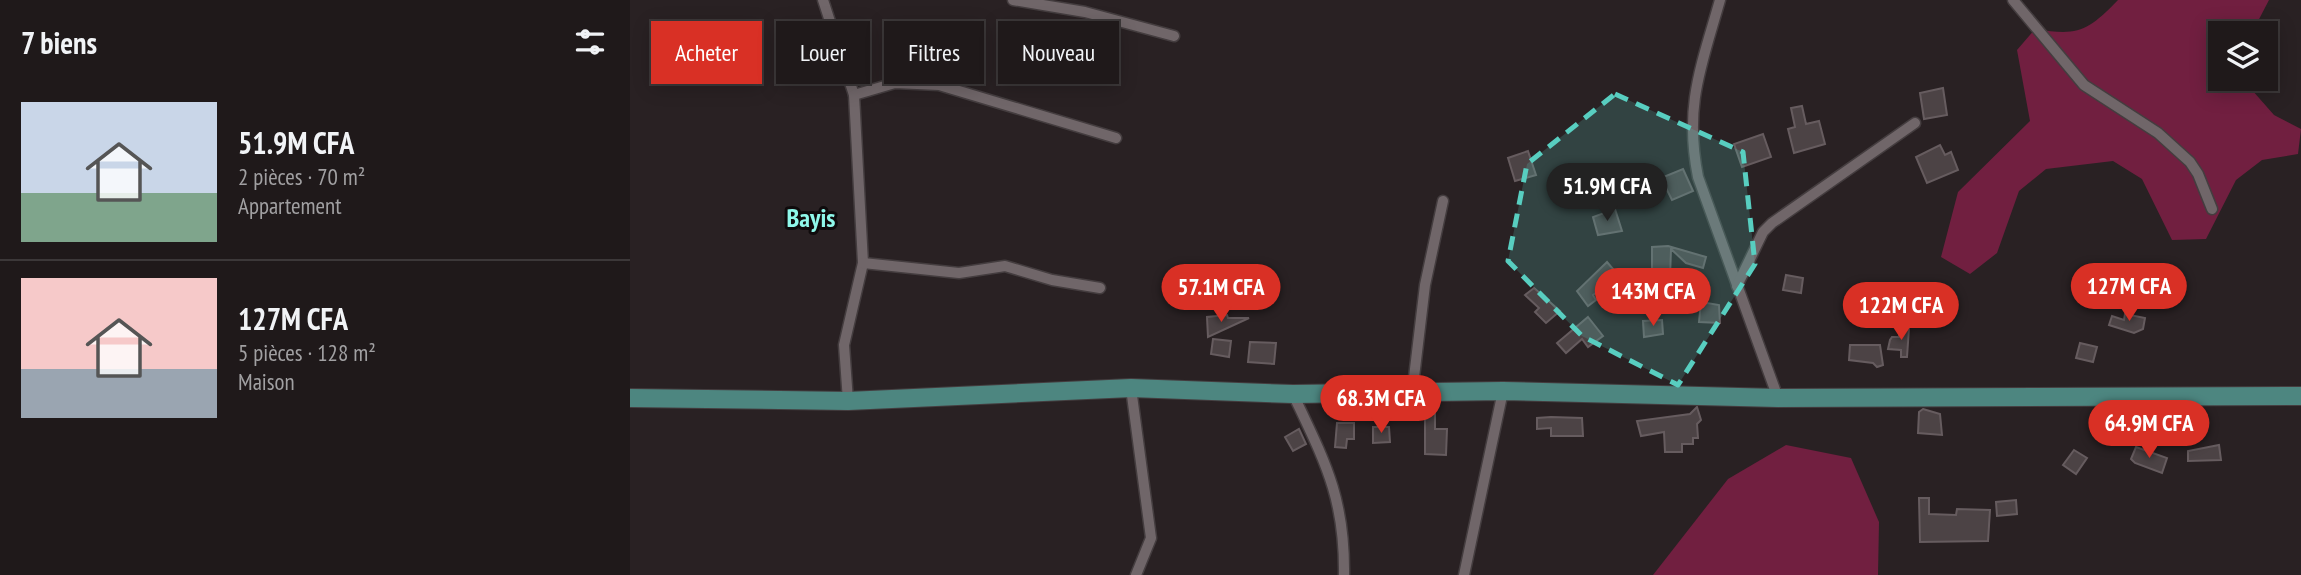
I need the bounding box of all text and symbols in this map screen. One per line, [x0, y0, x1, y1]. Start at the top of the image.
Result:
chip: Acheter [651, 21, 762, 84]
chip: Louer [776, 21, 870, 84]
chip: Filtres [884, 21, 984, 84]
chip: Nouveau [998, 21, 1119, 84]
map controls [2208, 21, 2278, 91]
button: layers [2208, 21, 2278, 91]
text: 7 biens [21, 23, 97, 62]
icon: filters [571, 23, 609, 61]
text: 51.9M CFA [238, 123, 354, 162]
icon: home [77, 130, 161, 214]
text: 2 pièces · 70 m² [238, 162, 365, 191]
pin: 51.9M CFA [1527, 164, 1687, 223]
text: 51.9M CFA [1562, 171, 1652, 200]
text: Appartement [238, 191, 341, 220]
district label: Bayis [787, 201, 835, 234]
pin: 57.1M CFA [1141, 264, 1301, 324]
pin: 127M CFA [2057, 264, 2201, 323]
pin: 143M CFA [1581, 268, 1725, 328]
text: 127M CFA [2087, 271, 2171, 300]
text: 57.1M CFA [1178, 272, 1264, 301]
text: 143M CFA [1611, 276, 1695, 305]
pin: 122M CFA [1829, 282, 1973, 342]
text: 122M CFA [1859, 290, 1943, 319]
text: 127M CFA [238, 299, 348, 338]
icon: home [77, 306, 161, 390]
text: 5 pièces · 128 m² [238, 338, 376, 367]
text: Maison [238, 367, 295, 396]
pin: 68.3M CFA [1301, 376, 1461, 435]
text: 68.3M CFA [1336, 383, 1426, 412]
pin: 64.9M CFA [2069, 400, 2229, 460]
text: 64.9M CFA [2104, 408, 2194, 437]

